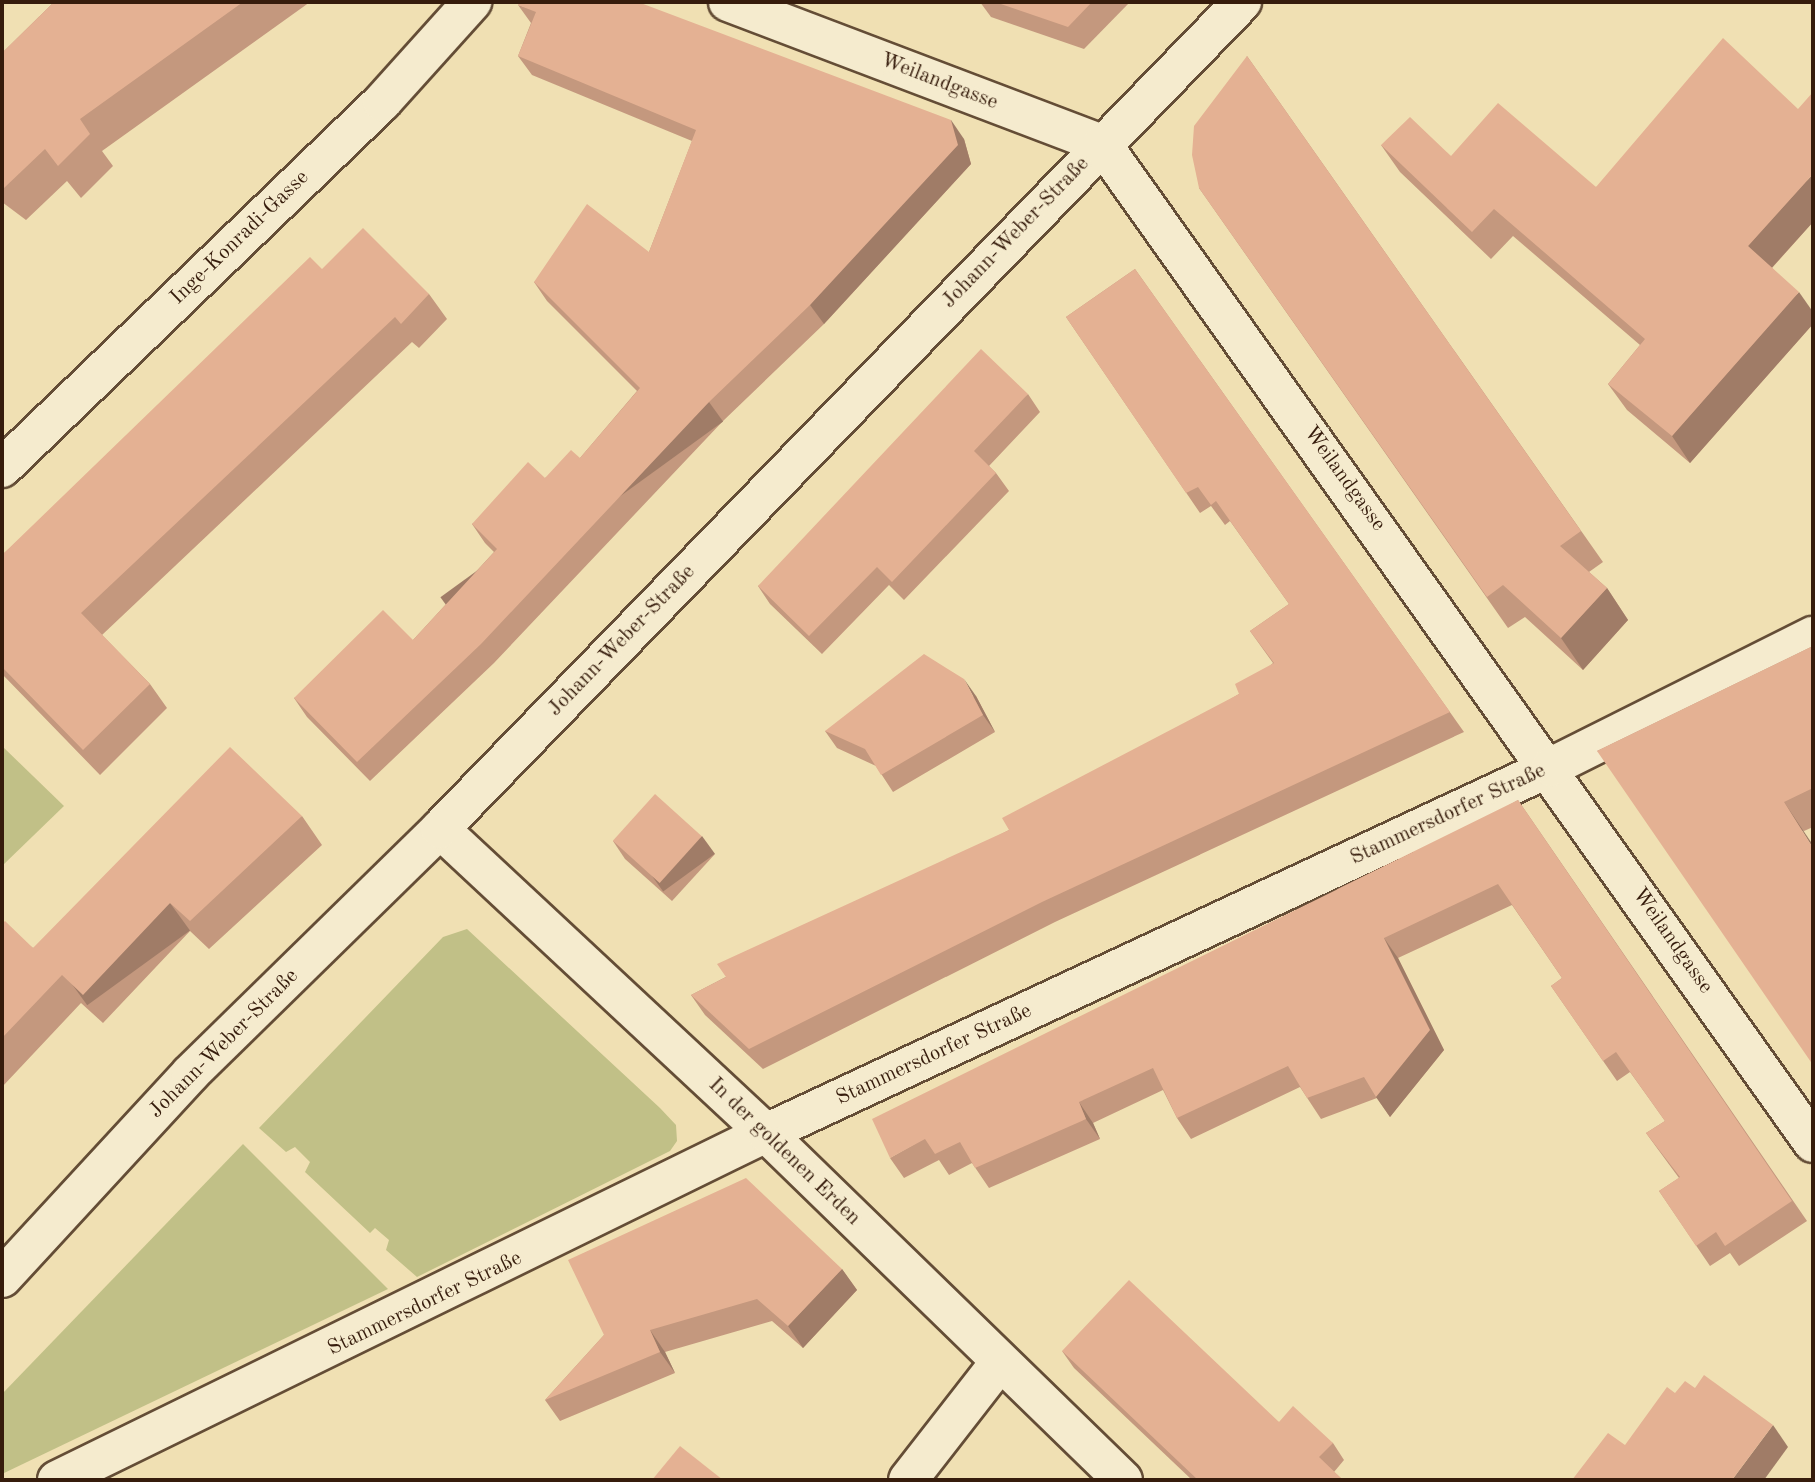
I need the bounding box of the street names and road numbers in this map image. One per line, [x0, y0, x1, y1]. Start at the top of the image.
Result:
street label: Weilandgasse [877, 48, 1001, 116]
street label: Johann-Weber-Straße [937, 152, 1095, 314]
street label: Inge-Konradi-Gasse [166, 165, 314, 311]
street label: Weilandgasse [1297, 422, 1391, 536]
street label: Johann-Weber-Straße [543, 560, 701, 722]
street label: Stammersdorfer Straße [1346, 759, 1550, 871]
street label: Weilandgasse [1626, 883, 1718, 999]
street label: Johann-Weber-Straße [144, 964, 304, 1124]
street label: Stammersdorfer Straße [832, 999, 1036, 1111]
street label: In der goldenen Erden [703, 1073, 865, 1231]
street label: Stammersdorfer Straße [324, 1246, 526, 1362]

